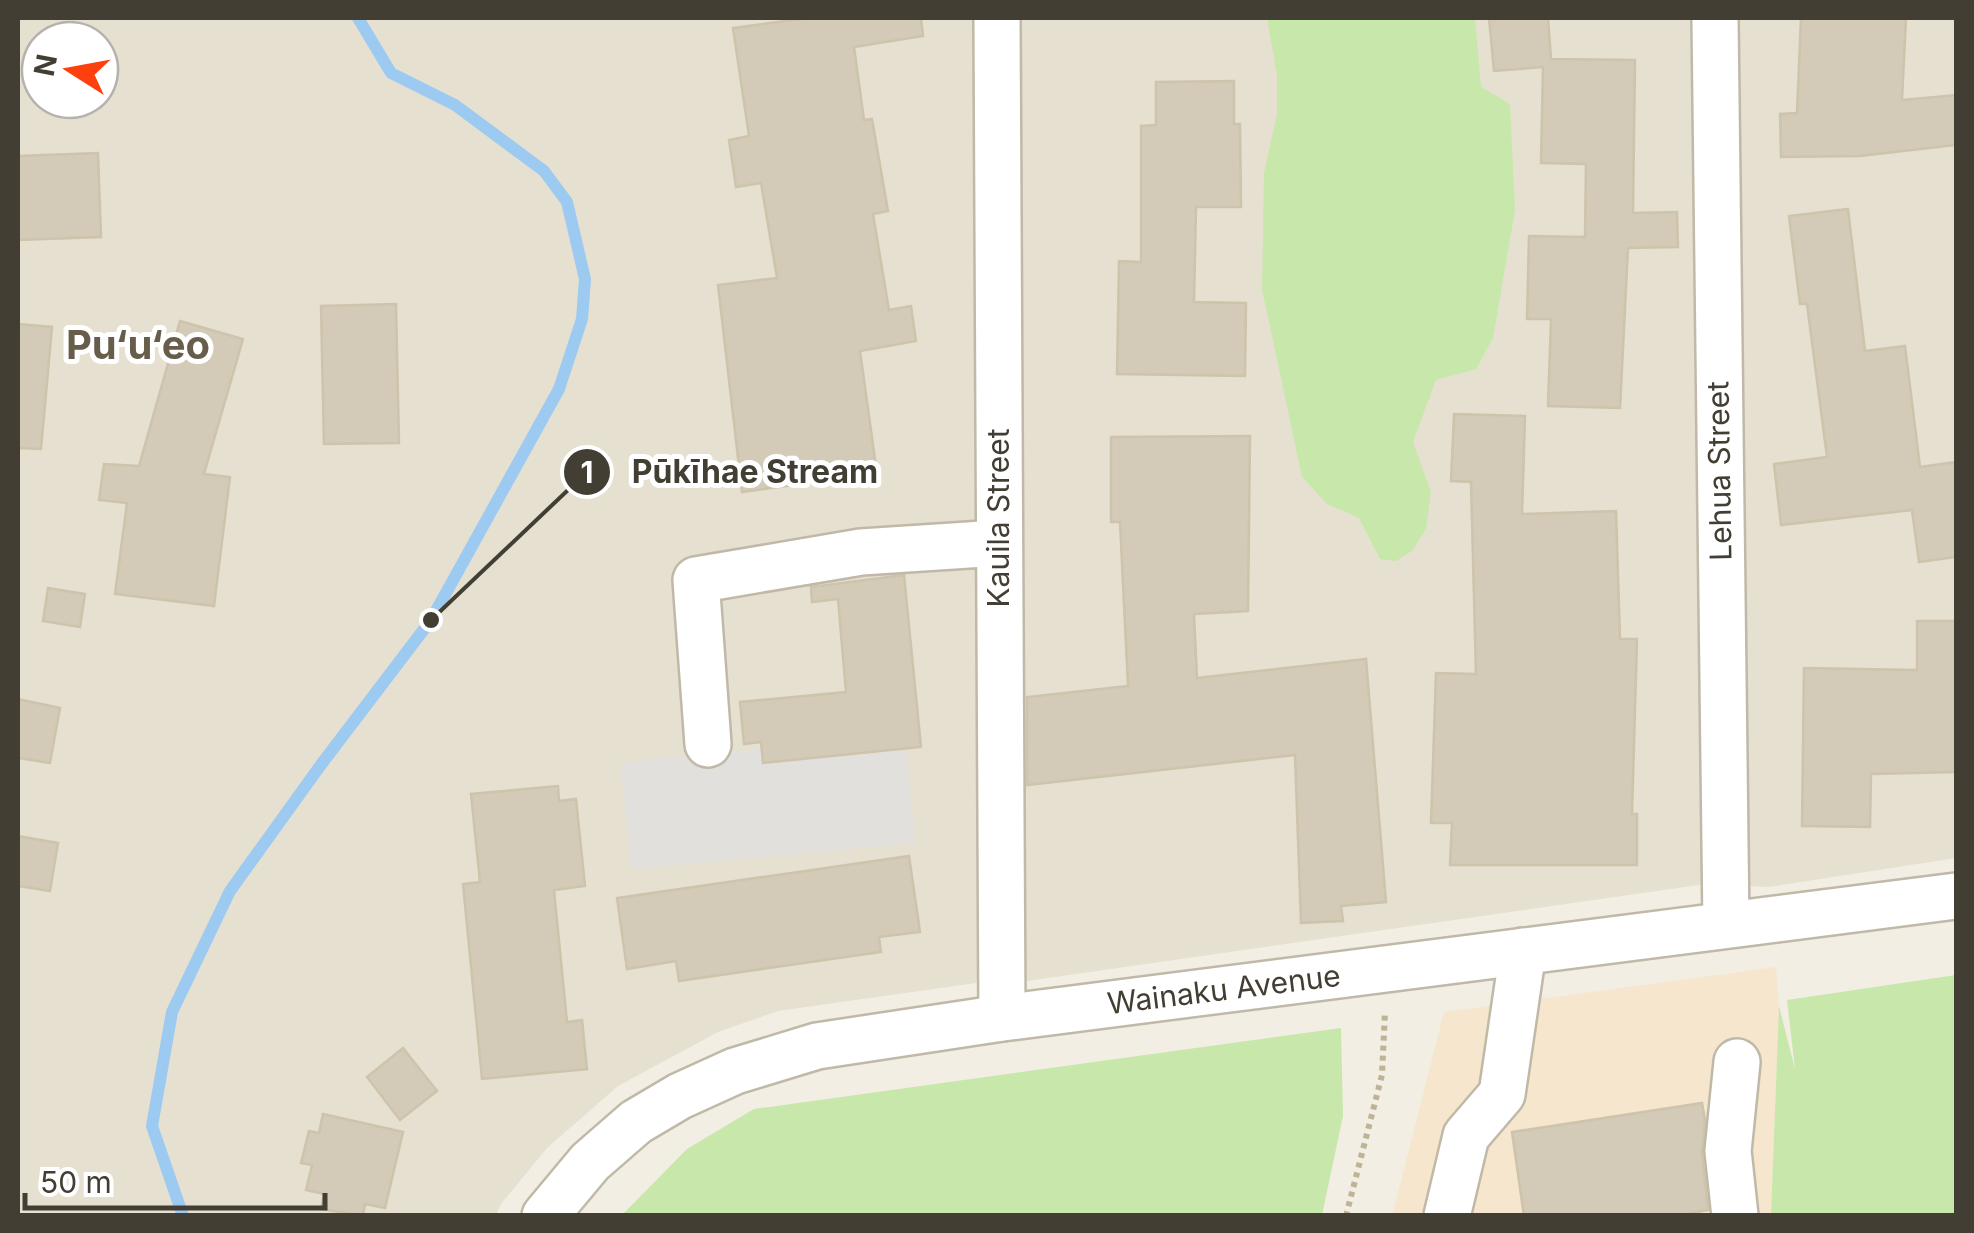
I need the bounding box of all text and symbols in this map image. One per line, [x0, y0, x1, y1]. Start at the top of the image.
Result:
north arrow [20, 20, 120, 120]
text: N [27, 52, 64, 79]
district label: Pu‘u‘eo [66, 320, 210, 369]
street label: Lehua Street [1699, 381, 1739, 561]
street label: Kauila Street [980, 428, 1016, 608]
callout: Pūkīhae Stream [562, 441, 898, 503]
text: Pūkīhae Stream [632, 452, 878, 491]
text: 1 [581, 454, 593, 490]
street label: Wainaku Avenue [1105, 957, 1343, 1021]
scale bar [25, 1148, 325, 1210]
text: 50 m [40, 1164, 112, 1200]

